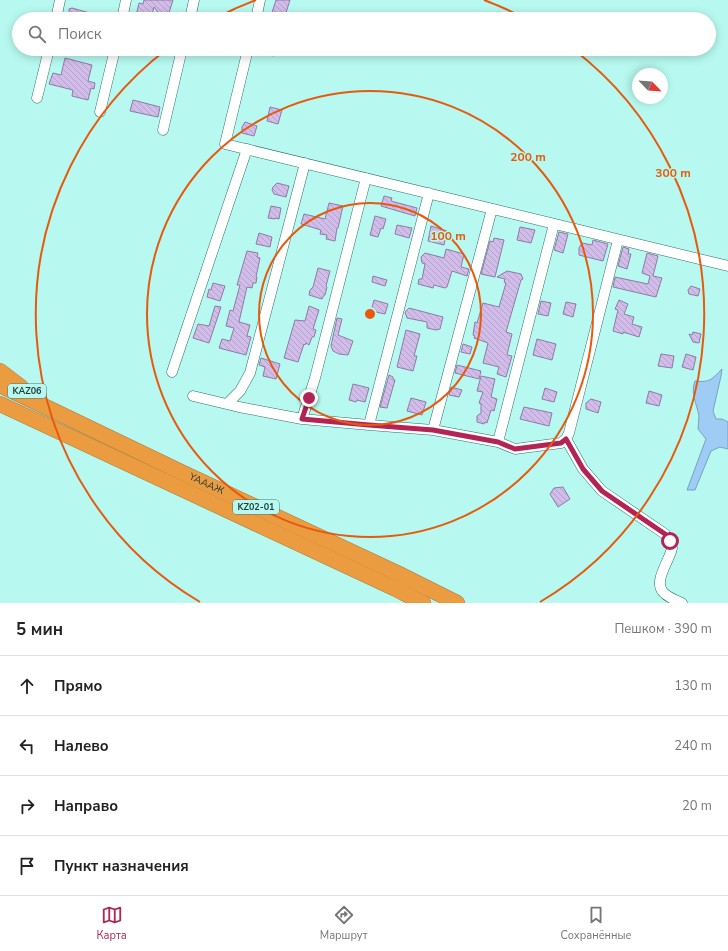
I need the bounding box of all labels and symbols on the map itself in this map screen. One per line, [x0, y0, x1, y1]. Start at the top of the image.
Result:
north arrow [632, 68, 668, 104]
text: 200 m [510, 149, 546, 165]
text: 300 m [655, 165, 691, 181]
text: 100 m [430, 228, 466, 244]
centre of rings [363, 307, 377, 321]
road number: KАZ06 [8, 384, 46, 398]
route end [300, 389, 318, 407]
street label: ҮАААЖ [186, 469, 226, 498]
road number: KZ02-01 [233, 500, 279, 514]
route start [661, 532, 679, 550]

